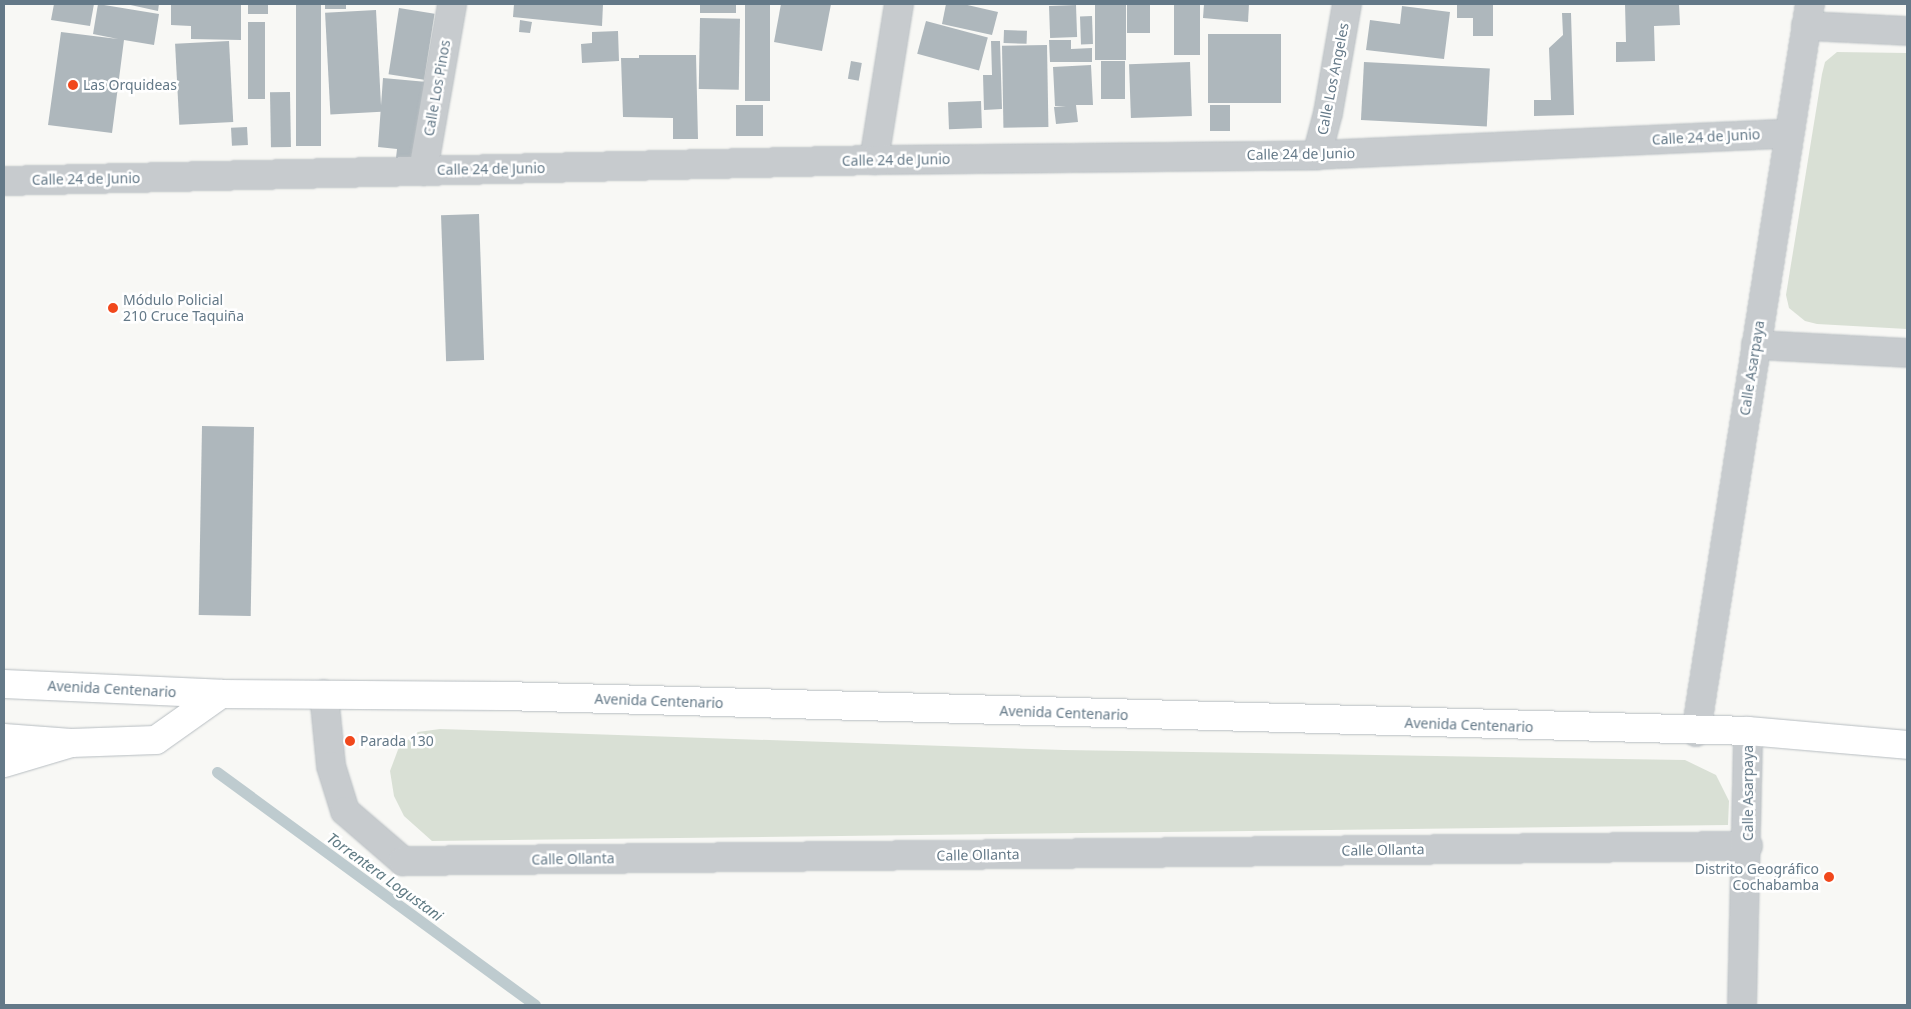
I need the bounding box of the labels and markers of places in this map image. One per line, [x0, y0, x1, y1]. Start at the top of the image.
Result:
place label: Las Orquideas [83, 77, 177, 93]
marker: Las Orquideas [67, 79, 79, 91]
place label: Módulo Policial 210 Cruce Taquiña [123, 292, 244, 324]
marker: Módulo Policial 210 Cruce Taquiña [107, 302, 119, 314]
place label: Parada 130 [360, 733, 434, 749]
marker: Parada 130 [344, 735, 356, 747]
place label: Distrito Geográfico Cochabamba [1695, 861, 1819, 894]
marker: Distrito Geográfico Cochabamba [1823, 871, 1835, 883]

